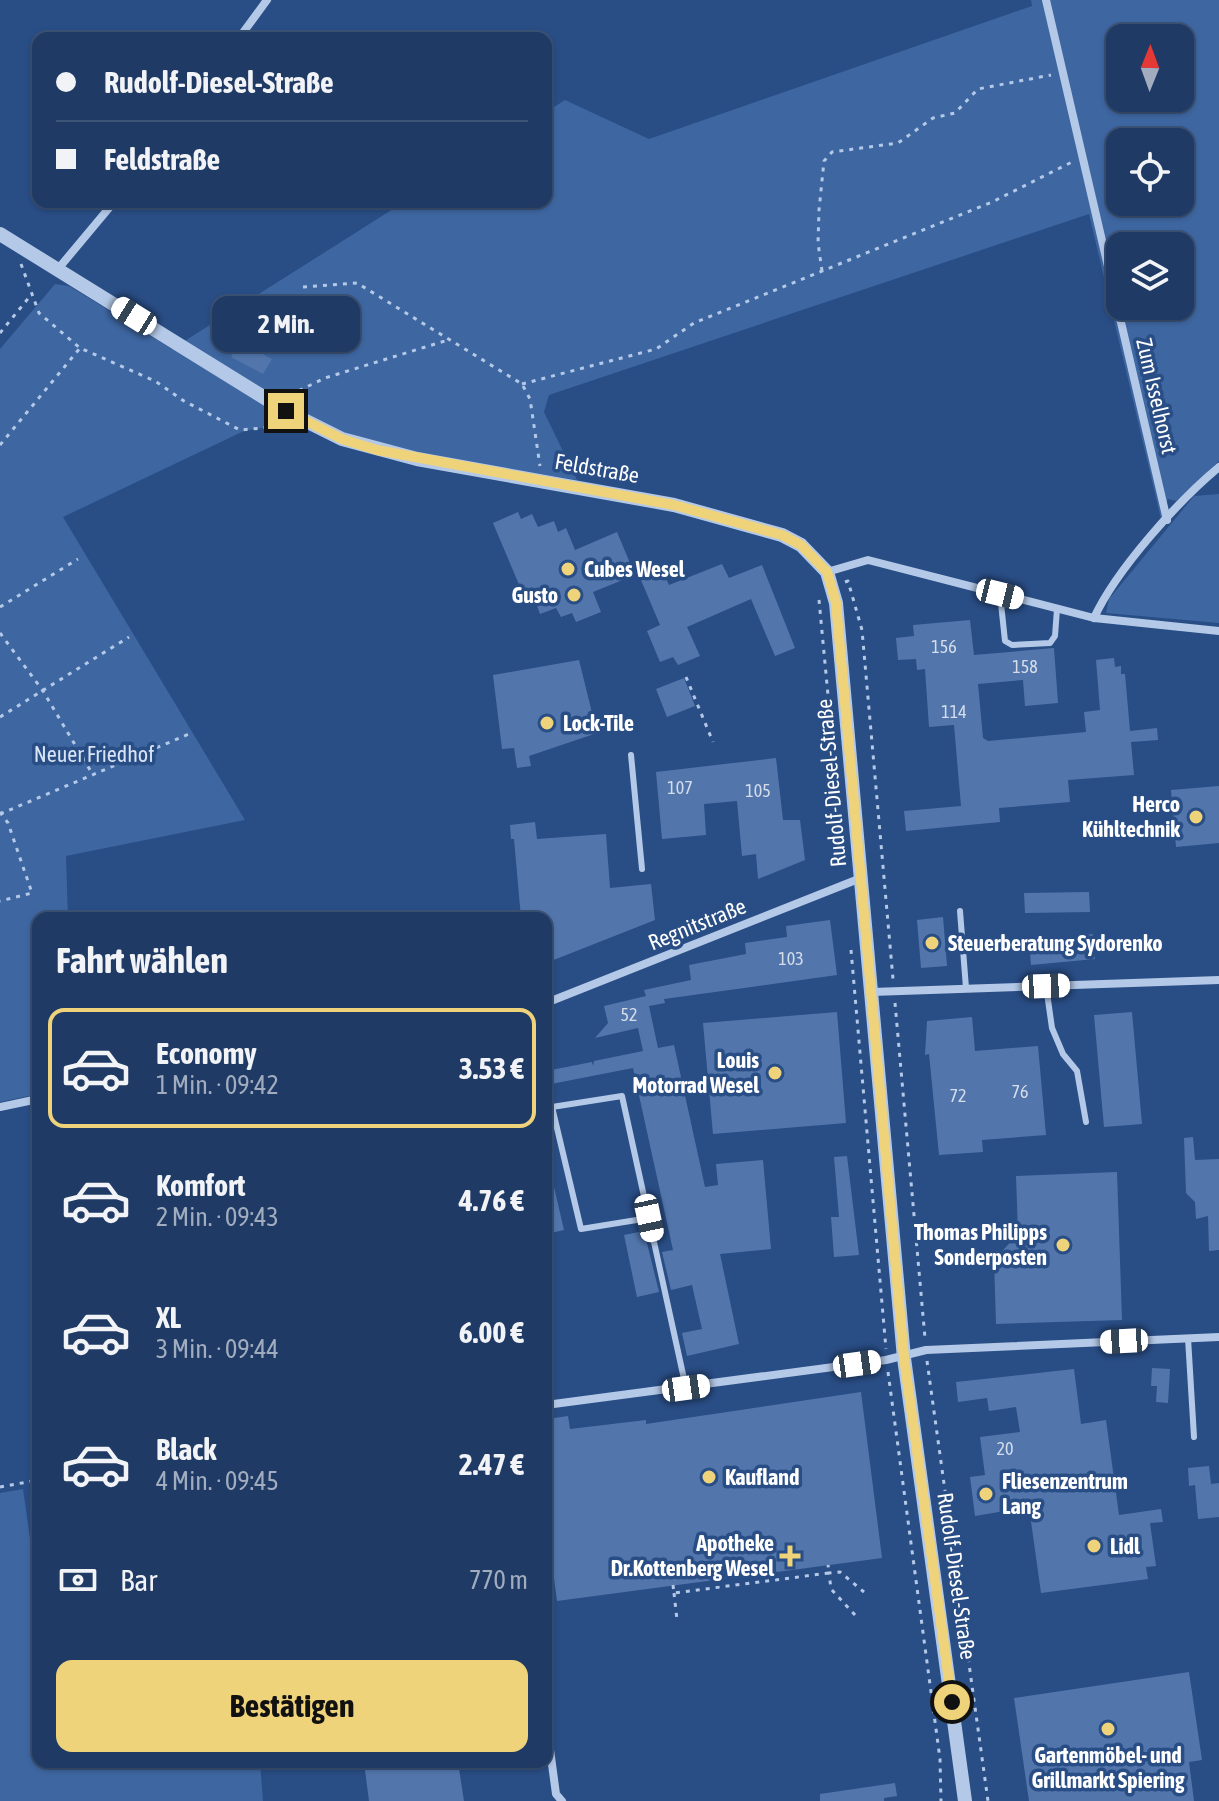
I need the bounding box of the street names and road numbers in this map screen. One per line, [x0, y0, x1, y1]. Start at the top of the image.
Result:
street label: Zum Isselhorst [1131, 336, 1183, 456]
street label: Feldstraße [553, 448, 641, 488]
street label: Rudolf-Diesel-Straße [811, 698, 851, 868]
street label: Regnitstraße [644, 893, 750, 955]
street label: Rudolf-Diesel-Straße [932, 1491, 982, 1661]

